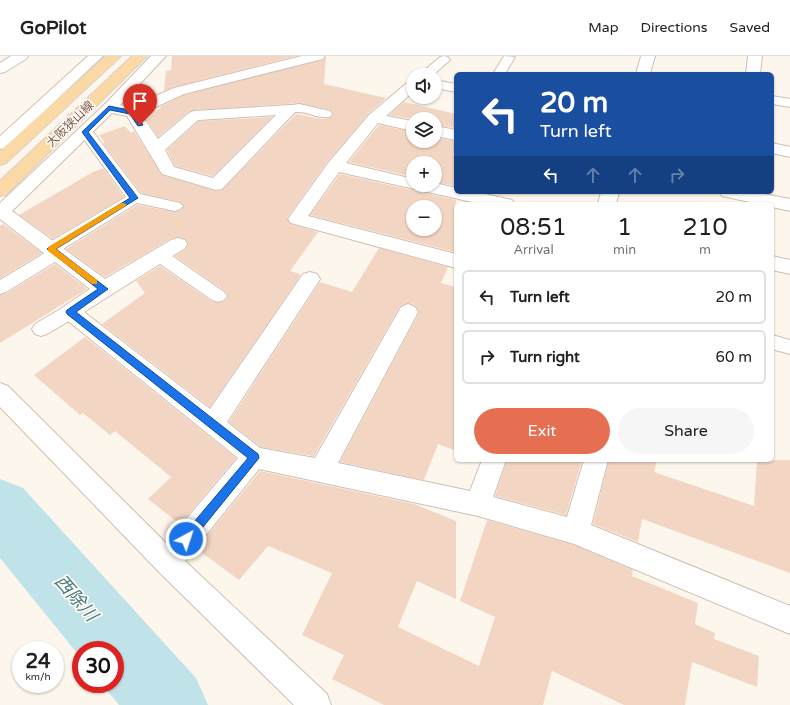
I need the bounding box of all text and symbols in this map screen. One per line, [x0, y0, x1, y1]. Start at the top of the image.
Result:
text: GoPilot [20, 17, 86, 39]
text: Map [588, 19, 619, 36]
text: Directions [641, 19, 708, 36]
text: Saved [730, 19, 770, 36]
map controls [406, 68, 442, 236]
button: sound [406, 68, 442, 104]
pin [123, 84, 157, 125]
text: 20 m [540, 86, 608, 120]
icon: left [474, 88, 526, 140]
icon: arrive [129, 90, 151, 112]
street label: 大阪狭山線 [44, 98, 96, 150]
button: layers [406, 112, 442, 148]
text: Turn left [540, 120, 612, 142]
button: + [406, 156, 442, 192]
icon: left [540, 164, 562, 186]
icon: ahead [582, 164, 604, 186]
icon: ahead [624, 164, 646, 186]
icon: right [666, 164, 688, 186]
button: − [406, 200, 442, 236]
text: 08:51 [500, 213, 567, 242]
text: 1 [617, 213, 632, 242]
text: 210 [682, 213, 728, 242]
text: Arrival [513, 242, 554, 258]
text: min [613, 242, 636, 258]
text: m [699, 242, 711, 258]
icon: left [476, 286, 498, 308]
text: Turn left [510, 288, 570, 306]
text: 20 m [715, 288, 752, 306]
icon: right [476, 346, 498, 368]
text: Turn right [510, 348, 580, 366]
text: 60 m [715, 348, 752, 366]
button: Exit [474, 408, 610, 454]
button: Share [618, 408, 754, 454]
position arrow [165, 518, 207, 560]
water label: 西除川 [50, 570, 103, 627]
speed limit sign: 30 [72, 641, 124, 693]
text: 24 [25, 650, 51, 674]
text: km/h [25, 671, 51, 683]

